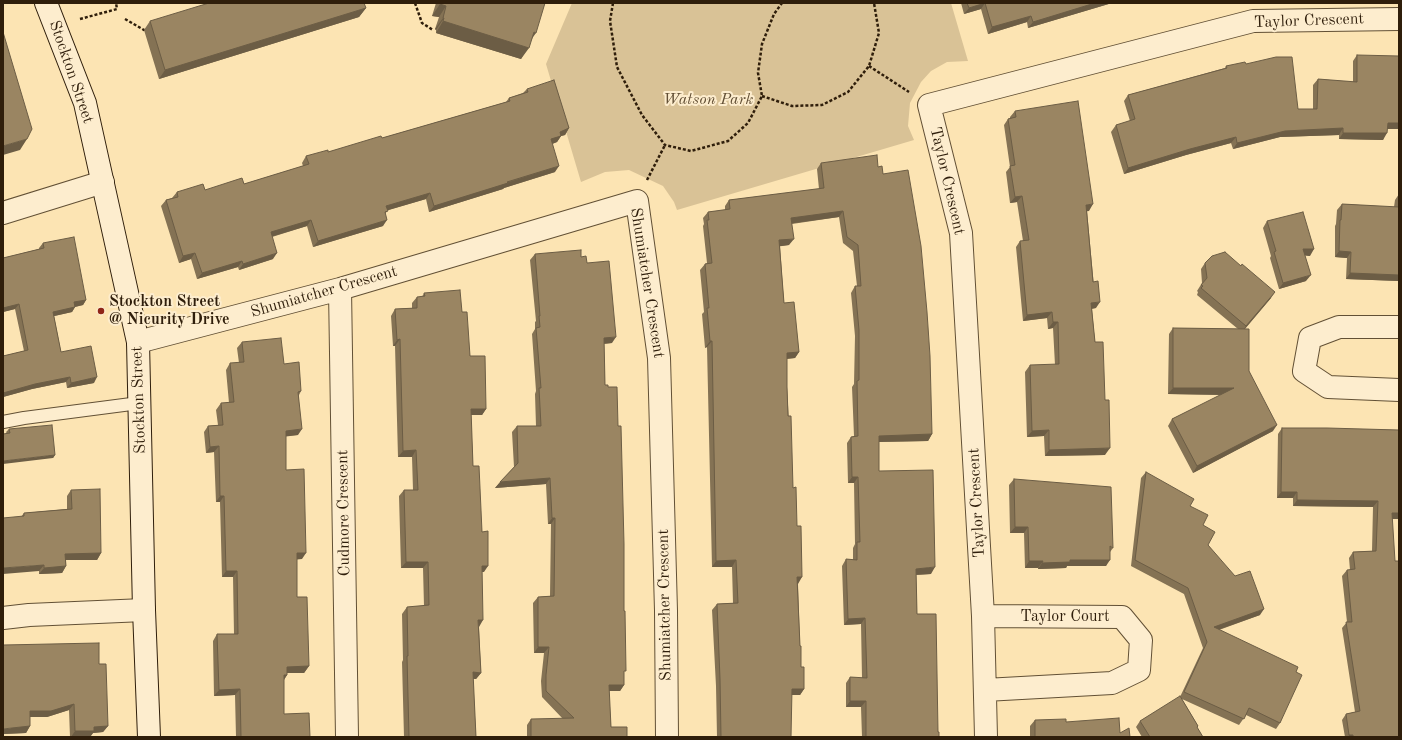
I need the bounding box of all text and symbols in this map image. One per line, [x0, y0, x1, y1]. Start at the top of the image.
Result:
street label: Taylor Crescent [1254, 9, 1364, 33]
street label: Stockton Street [44, 18, 98, 126]
park label: Watson Park [663, 90, 753, 110]
street label: Taylor Crescent [925, 125, 969, 237]
street label: Shumiatcher Crescent [626, 206, 668, 360]
street label: Shumiatcher Crescent [248, 262, 400, 322]
place label: Stockton Street @ Nicurity Drive [109, 292, 230, 330]
marker: Stockton Street @ Nicurity Drive [96, 306, 106, 316]
street label: Stockton Street [128, 346, 150, 454]
street label: Taylor Crescent [965, 447, 989, 559]
street label: Cudmore Crescent [333, 449, 355, 577]
street label: Shumiatcher Crescent [654, 529, 676, 681]
street label: Taylor Court [1020, 607, 1110, 627]

